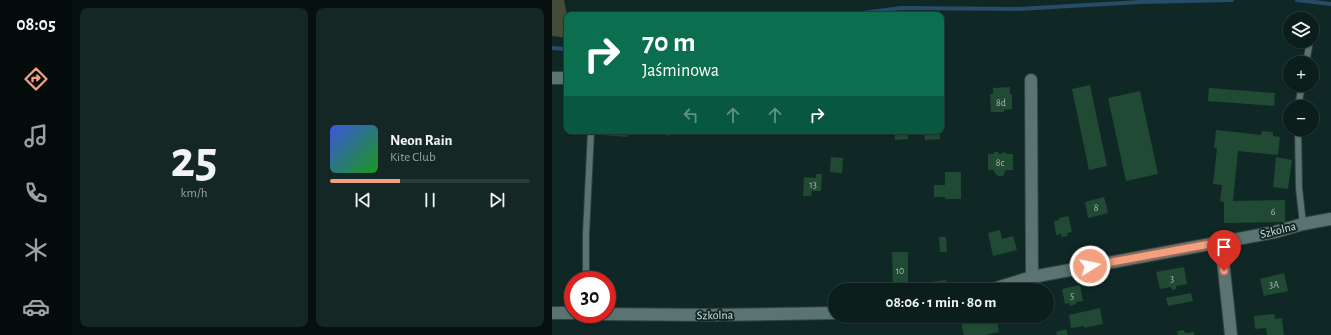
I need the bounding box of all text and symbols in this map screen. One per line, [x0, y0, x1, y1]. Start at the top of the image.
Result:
map controls [1283, 12, 1319, 136]
button: layers [1283, 12, 1319, 48]
text: 08:05 [16, 16, 56, 34]
icon: right [576, 28, 628, 80]
text: 70 m [642, 29, 696, 57]
button: + [1283, 56, 1319, 92]
text: Jaśminowa [642, 62, 719, 80]
icon: directions [22, 65, 50, 93]
house number: 8d [996, 98, 1006, 108]
button: − [1283, 100, 1319, 136]
icon: left [680, 104, 702, 126]
icon: ahead [722, 104, 744, 126]
icon: ahead [764, 104, 786, 126]
icon: right [806, 104, 828, 126]
icon: music [22, 122, 50, 150]
text: Neon Rain [390, 133, 452, 148]
text: 25 [171, 134, 217, 186]
text: Kite Club [390, 151, 436, 164]
house number: 8c [996, 158, 1004, 168]
icon: phone [22, 179, 50, 207]
house number: 13 [809, 180, 817, 190]
text: km/h [181, 187, 207, 200]
icon: previous [352, 189, 374, 211]
icon: pause [419, 189, 441, 211]
icon: next [486, 189, 508, 211]
house number: 8 [1094, 203, 1099, 213]
house number: 6 [1271, 207, 1276, 217]
street label: Szkolna [1259, 220, 1298, 240]
pin [1207, 230, 1241, 271]
icon: climate [22, 236, 50, 264]
icon: arrive [1213, 236, 1235, 258]
position arrow [1069, 245, 1111, 287]
house number: 10 [896, 266, 904, 276]
speed limit sign: 30 [564, 271, 616, 323]
house number: 3 [1170, 274, 1174, 284]
house number: 3A [1269, 280, 1279, 290]
house number: 5 [1070, 291, 1074, 301]
icon: car [22, 293, 50, 321]
text: 08:06 · 1 min · 80 m [886, 295, 996, 310]
street label: Szkolna [697, 309, 734, 321]

